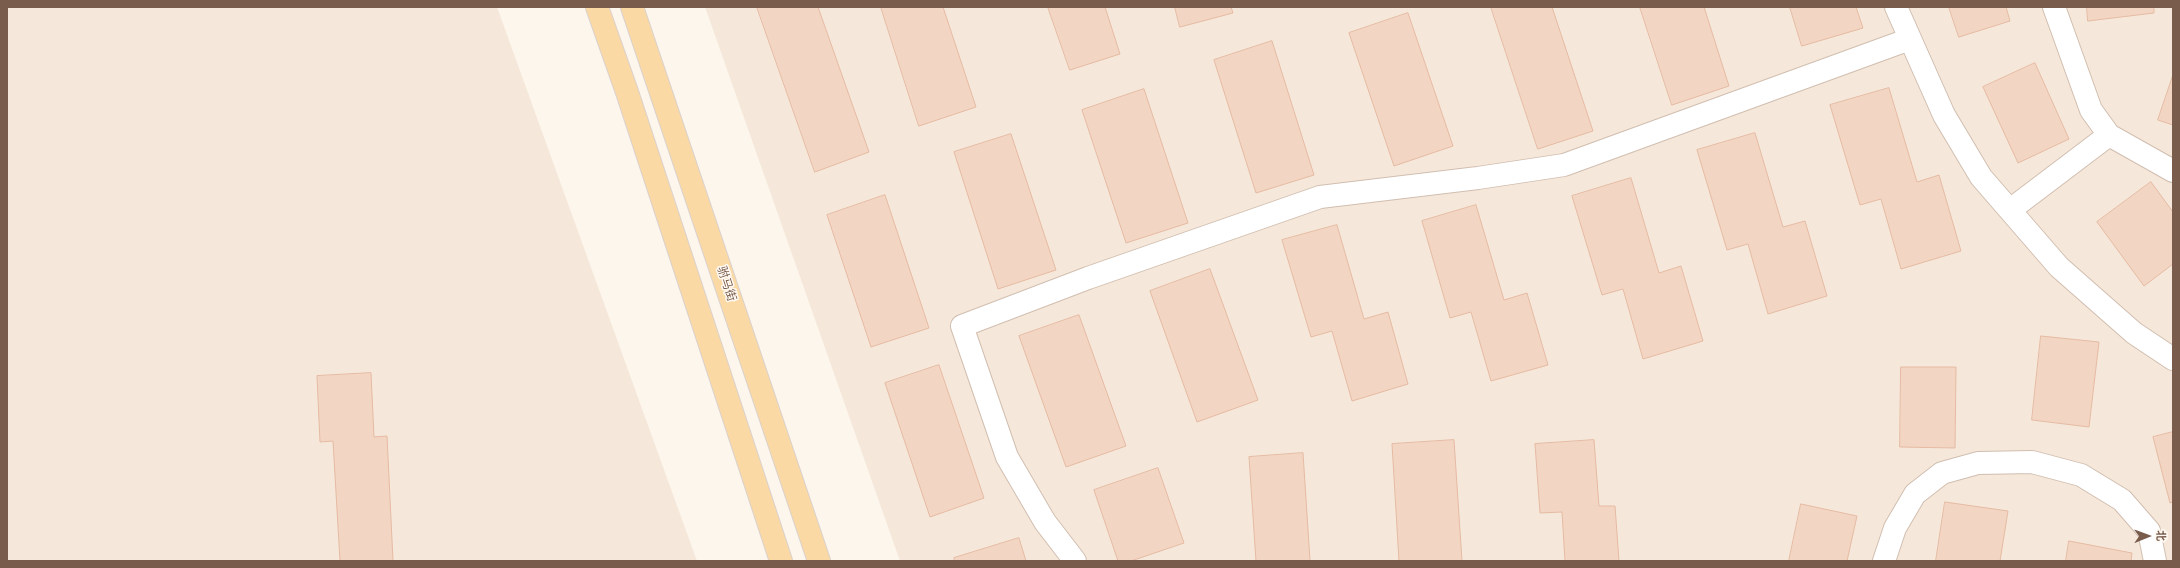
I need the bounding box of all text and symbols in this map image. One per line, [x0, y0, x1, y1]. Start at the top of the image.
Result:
street label: 驸马街 [714, 265, 738, 303]
north arrow [2128, 516, 2168, 556]
text: 北 [2154, 530, 2167, 541]

